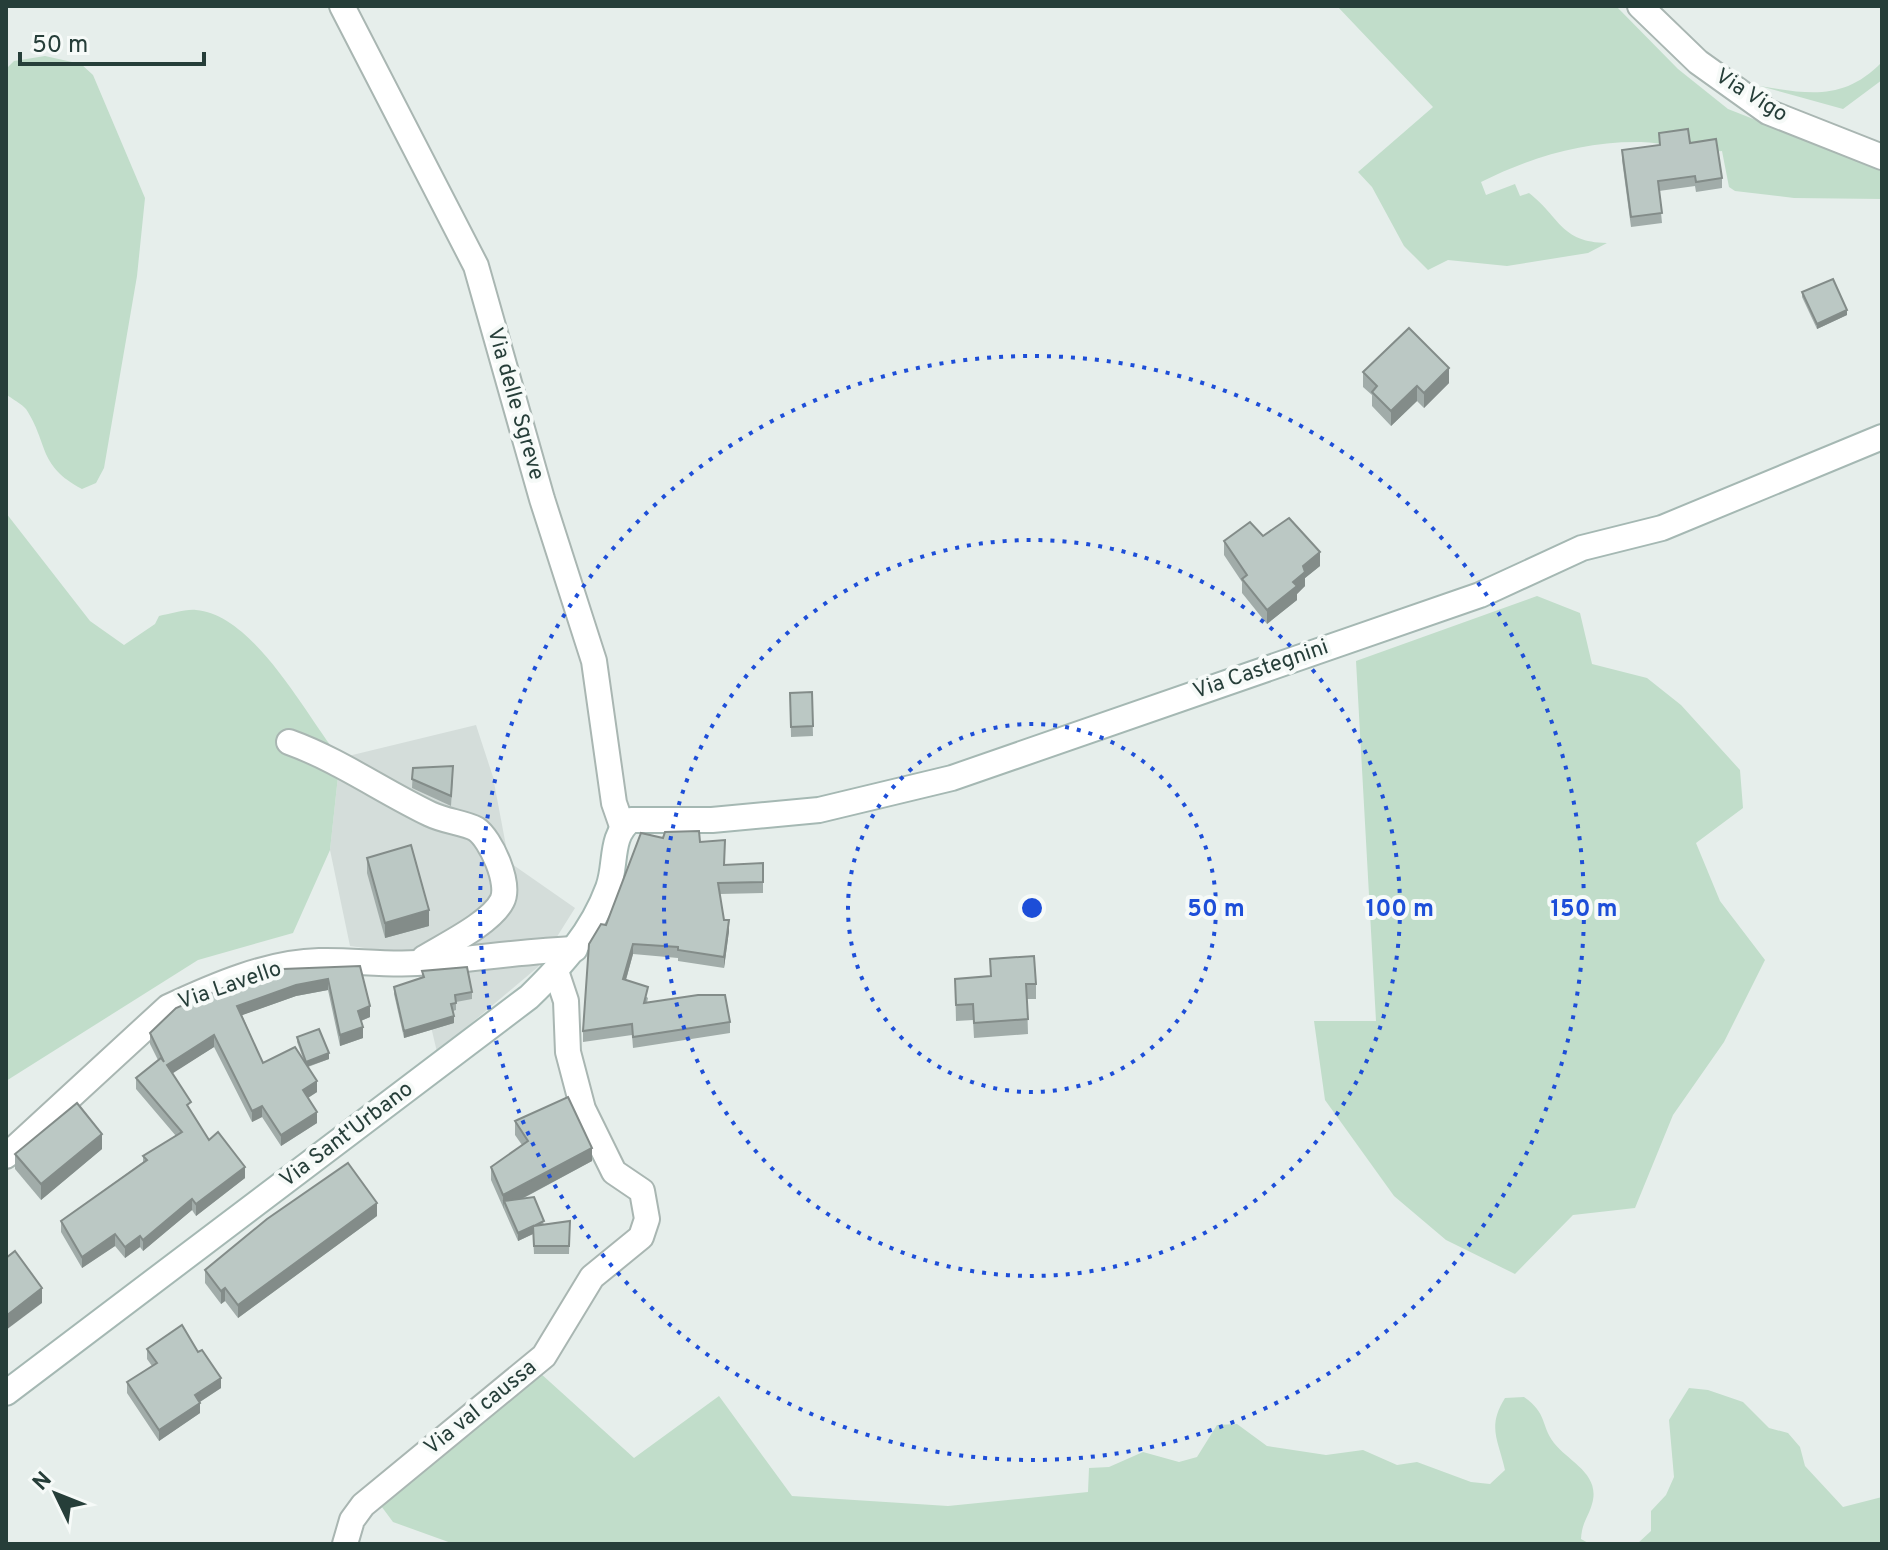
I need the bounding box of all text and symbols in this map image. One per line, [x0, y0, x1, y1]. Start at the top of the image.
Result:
scale bar [20, 16, 204, 66]
text: 50 m [32, 31, 88, 61]
street label: Via Vigo [1710, 63, 1792, 129]
street label: Via delle Sgreve [480, 325, 550, 483]
street label: Via Castegnini [1190, 634, 1332, 706]
centre of rings [1018, 894, 1046, 922]
text: 50 m [1187, 895, 1245, 925]
text: 100 m [1366, 895, 1434, 925]
text: 150 m [1550, 895, 1618, 925]
street label: Via Lavello [175, 956, 285, 1016]
street label: Via Sant'Urbano [275, 1076, 419, 1194]
street label: Via val caussa [419, 1354, 543, 1462]
north arrow [16, 1454, 96, 1534]
text: N [28, 1467, 58, 1497]

